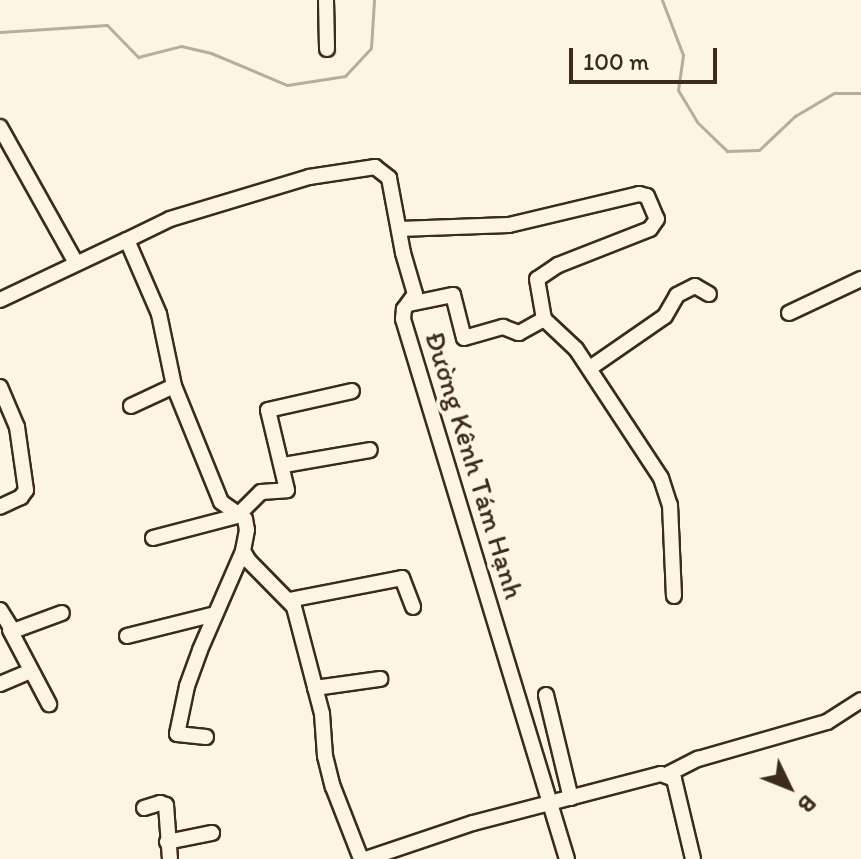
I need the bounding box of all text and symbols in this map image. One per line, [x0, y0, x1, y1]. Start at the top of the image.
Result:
scale bar [573, 32, 721, 82]
text: 100 m [583, 47, 649, 76]
street label: Đường Kênh Tám Hạnh [419, 328, 531, 602]
north arrow [749, 747, 829, 827]
text: B [792, 789, 822, 818]

